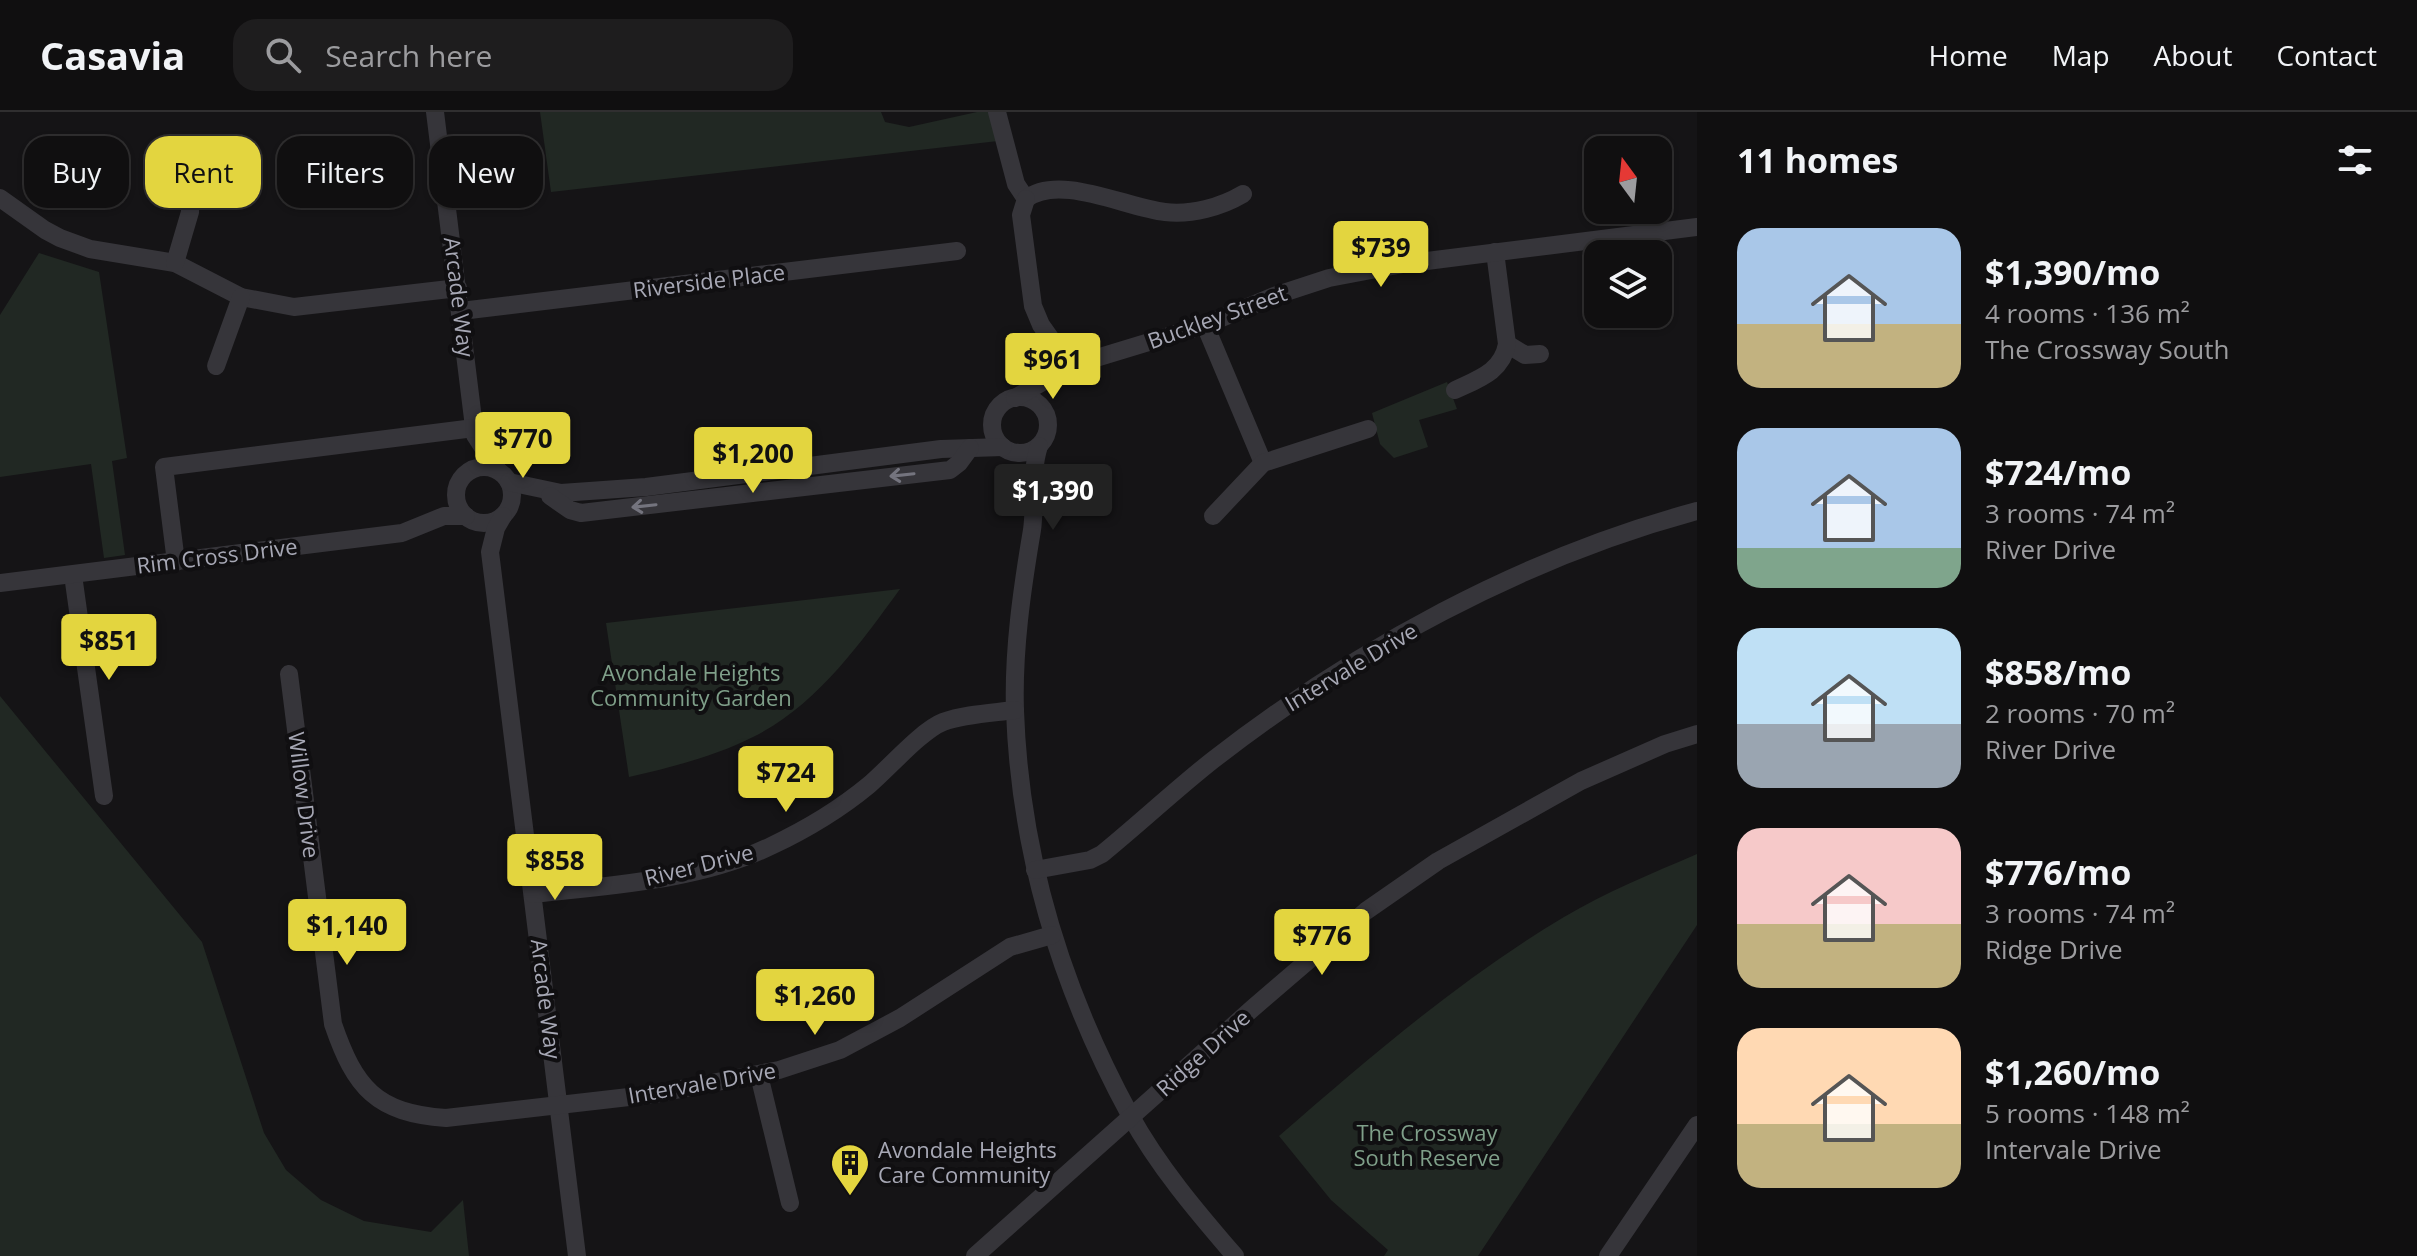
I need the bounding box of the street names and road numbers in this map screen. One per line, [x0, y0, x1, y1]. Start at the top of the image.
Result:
street label: Arcade Way [438, 235, 482, 360]
street label: Riverside Place [631, 256, 787, 304]
street label: Buckley Street [1143, 277, 1290, 355]
street label: Rim Cross Drive [135, 530, 299, 580]
street label: Intervale Drive [1279, 615, 1422, 718]
street label: Willow Drive [282, 730, 328, 860]
street label: River Drive [641, 836, 756, 892]
street label: Arcade Way [525, 937, 569, 1062]
street label: Ridge Drive [1149, 1002, 1256, 1102]
street label: Intervale Drive [626, 1054, 778, 1110]

